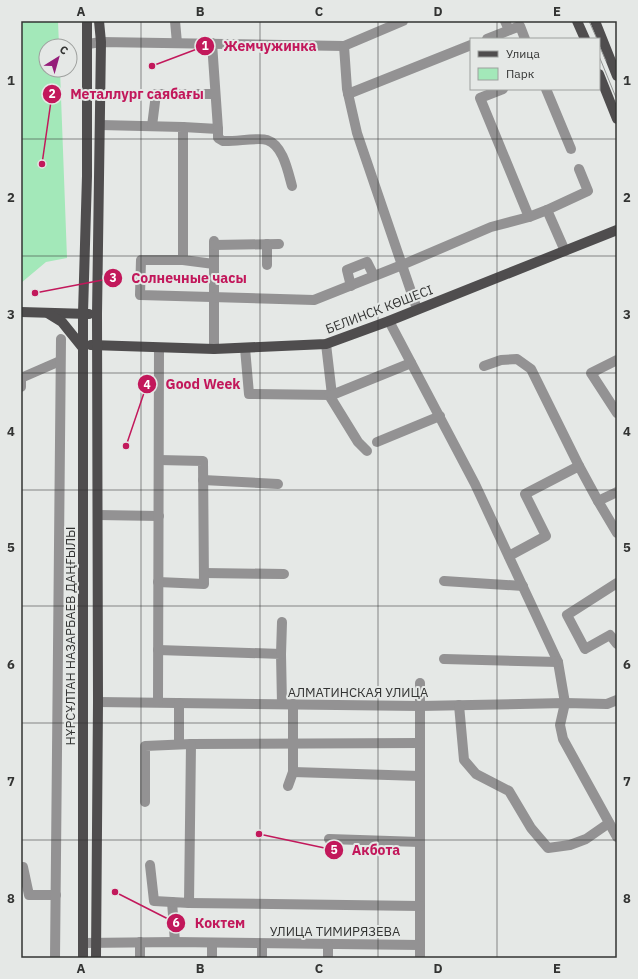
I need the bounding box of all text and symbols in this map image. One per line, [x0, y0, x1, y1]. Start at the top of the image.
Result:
text: A [77, 3, 86, 20]
text: B [196, 3, 205, 20]
text: C [315, 3, 324, 20]
text: D [433, 3, 443, 20]
text: E [553, 3, 561, 20]
callout: Жемчужинка [195, 33, 324, 59]
text: Жемчужинка [224, 37, 316, 55]
north arrow [38, 38, 78, 78]
text: 1 [201, 38, 209, 53]
legend [470, 38, 600, 90]
text: С [57, 42, 71, 58]
text: Улица [506, 46, 540, 61]
text: Парк [506, 66, 535, 81]
text: 1 [7, 72, 15, 89]
text: 1 [623, 72, 631, 89]
callout: Металлург саябағы [42, 81, 212, 107]
text: Металлург саябағы [70, 85, 204, 103]
text: 2 [48, 86, 56, 101]
text: 2 [7, 189, 15, 206]
text: 2 [623, 189, 631, 206]
callout: Солнечные часы [103, 265, 254, 291]
text: Солнечные часы [131, 269, 247, 287]
text: 3 [109, 270, 117, 285]
street label: БЕЛИНСК КӨШЕСІ [323, 281, 435, 338]
text: 3 [7, 306, 15, 323]
text: 3 [623, 306, 631, 323]
callout: Good Week [137, 371, 248, 397]
text: Good Week [166, 375, 241, 393]
text: 4 [143, 377, 151, 392]
text: 4 [7, 423, 15, 440]
text: 4 [623, 423, 631, 440]
street label: НҰРСҰЛТАН НАЗАРБАЕВ ДАҢҒЫЛЫ [62, 527, 79, 745]
text: 5 [7, 539, 15, 556]
text: 5 [623, 539, 631, 556]
text: 6 [7, 656, 15, 673]
text: 6 [623, 656, 631, 673]
street label: АЛМАТИНСКАЯ УЛИЦА [288, 684, 429, 701]
text: 7 [7, 773, 15, 790]
text: 7 [623, 773, 631, 790]
callout: Акбота [324, 837, 408, 863]
text: Акбота [352, 841, 400, 859]
text: 5 [330, 842, 338, 857]
text: 8 [7, 890, 15, 907]
text: 8 [623, 890, 631, 907]
callout: Коктем [166, 910, 253, 936]
text: Коктем [195, 914, 245, 932]
text: 6 [172, 915, 180, 930]
street label: УЛИЦА ТИМИРЯЗЕВА [270, 923, 401, 940]
text: A [77, 960, 86, 977]
text: B [196, 960, 205, 977]
text: C [315, 960, 324, 977]
text: D [433, 960, 443, 977]
text: E [553, 960, 561, 977]

